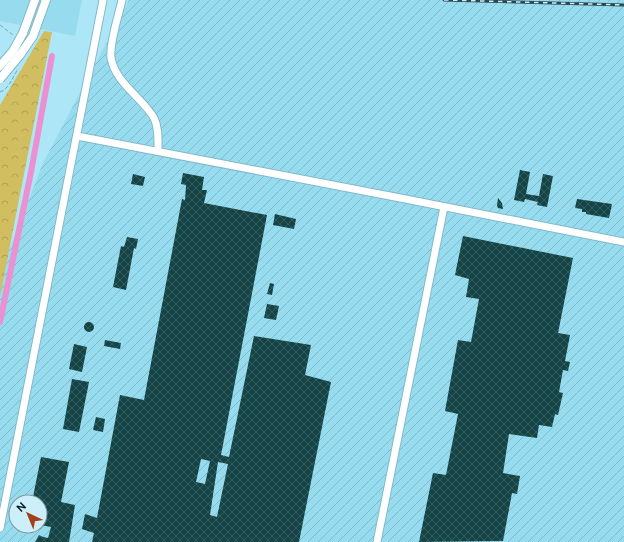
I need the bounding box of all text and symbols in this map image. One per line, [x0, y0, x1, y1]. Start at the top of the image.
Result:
north arrow [8, 494, 48, 534]
text: N [13, 499, 29, 515]

